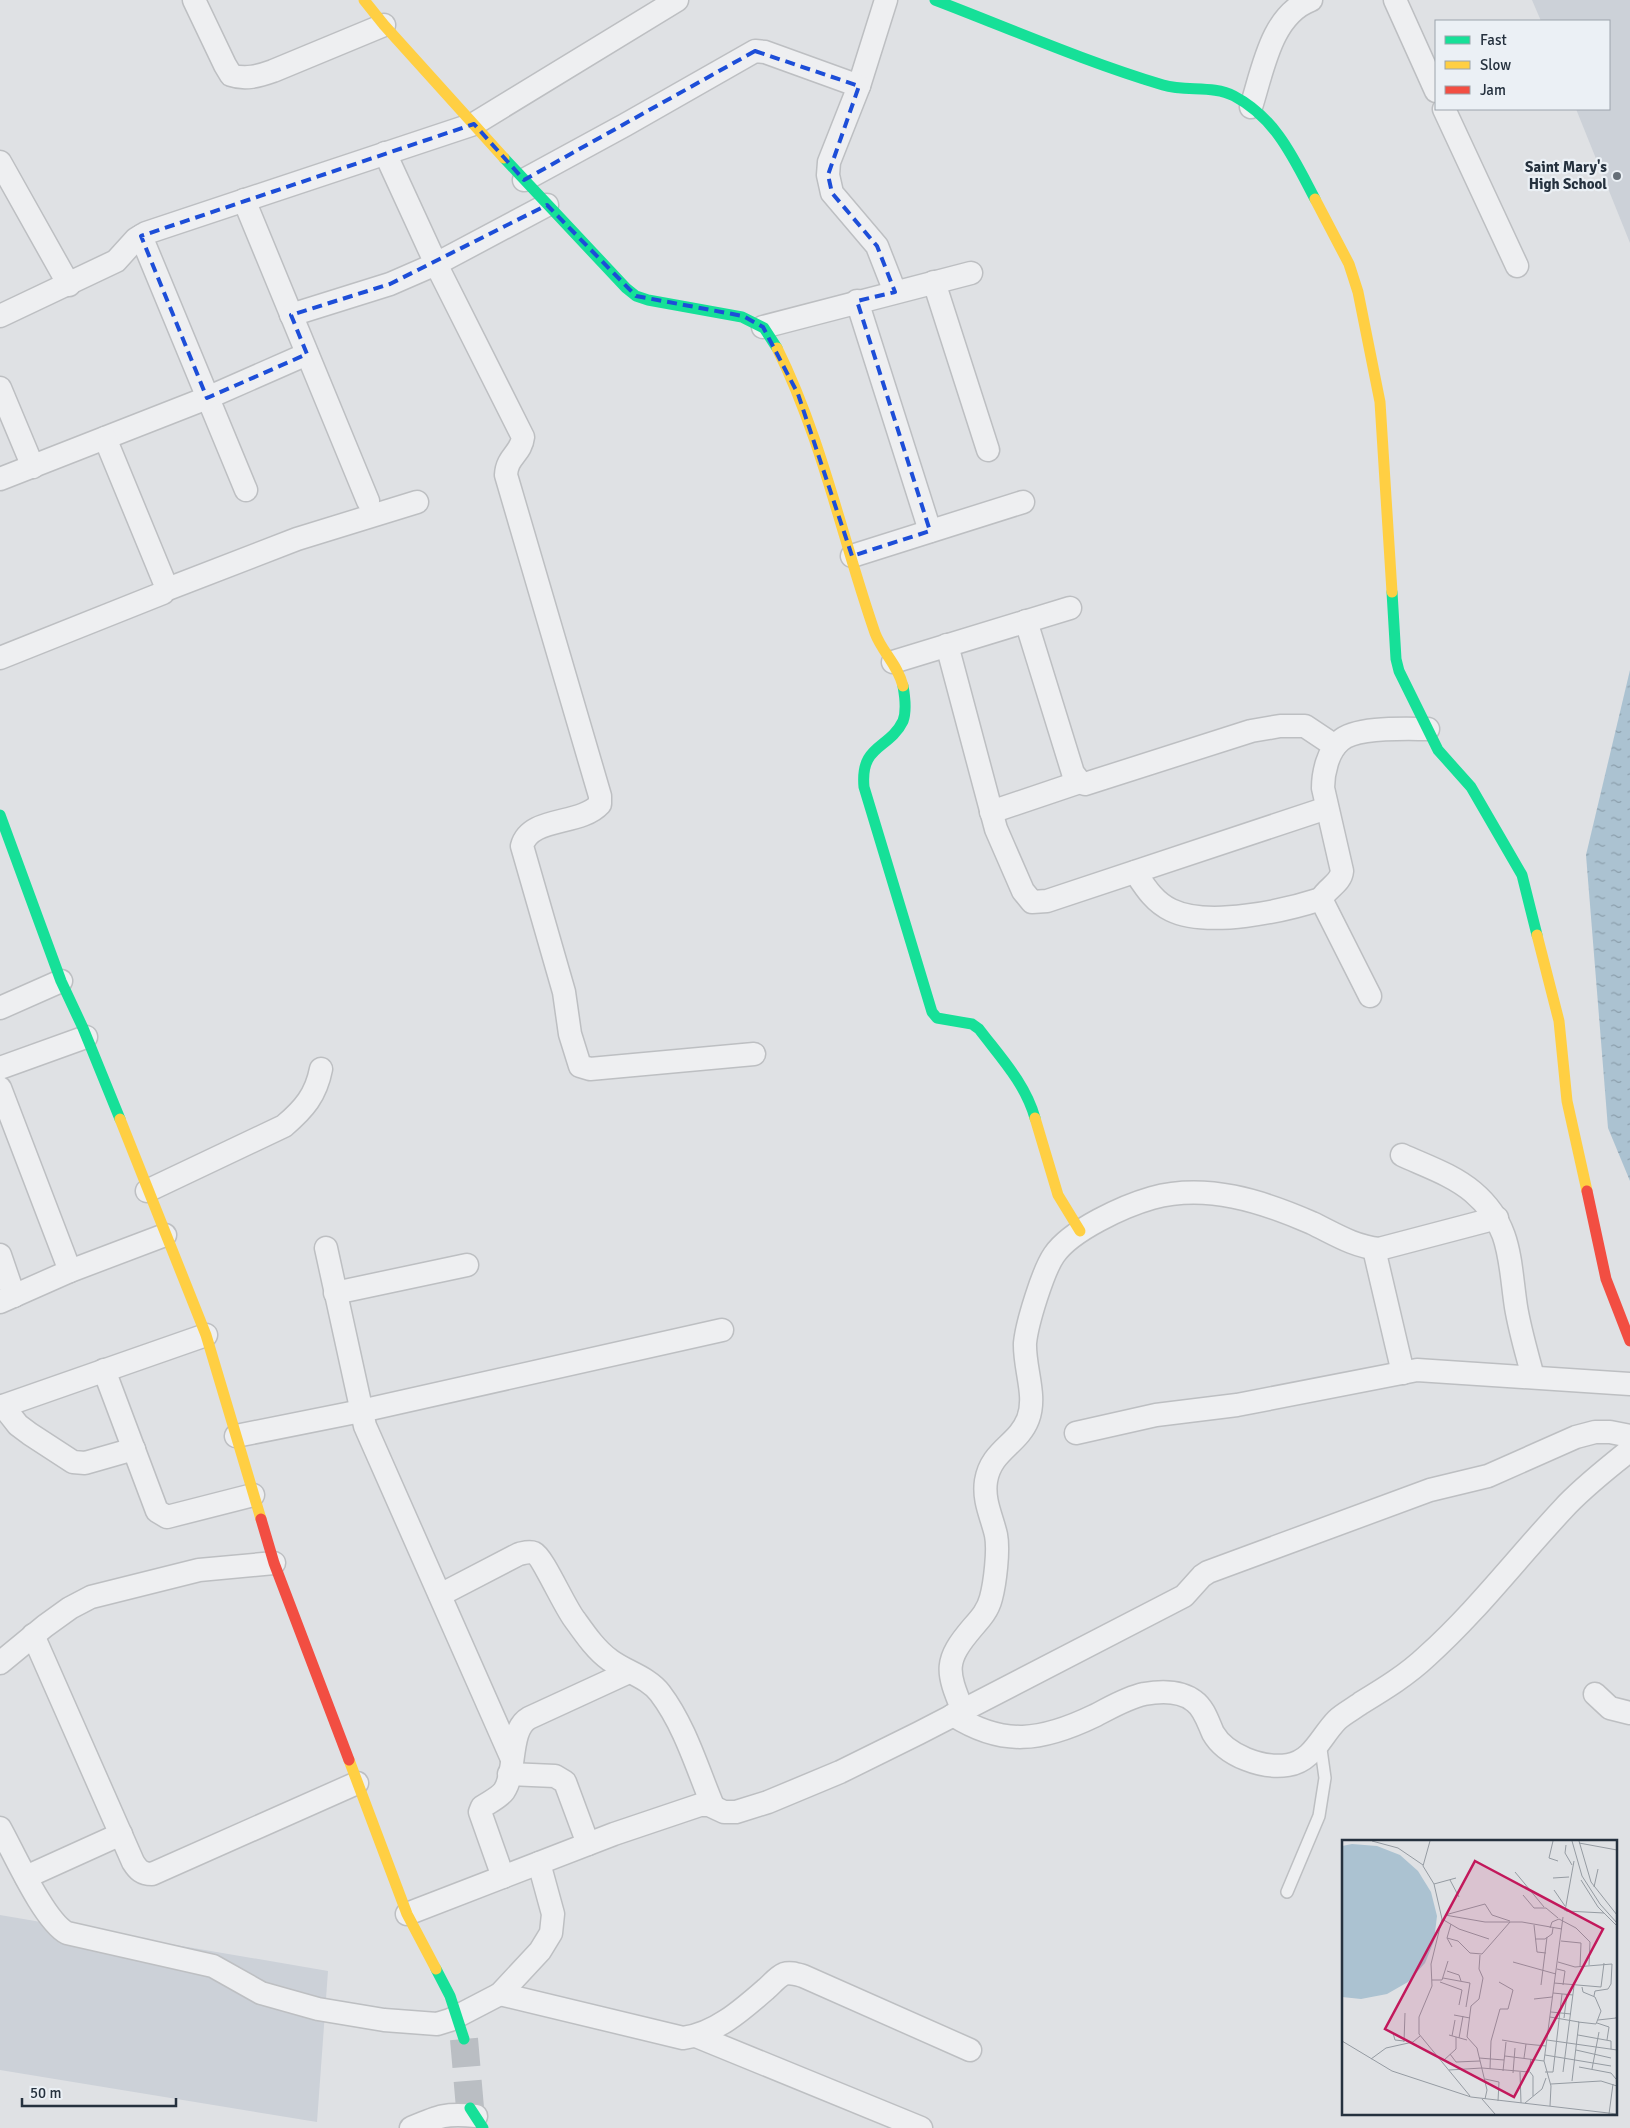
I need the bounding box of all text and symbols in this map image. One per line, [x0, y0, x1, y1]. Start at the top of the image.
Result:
legend [1435, 20, 1610, 110]
text: Fast [1480, 31, 1507, 49]
text: Slow [1480, 56, 1511, 74]
text: Jam [1480, 81, 1506, 99]
place label: Saint Mary's High School [1525, 158, 1607, 193]
marker: Saint Mary's High School [1611, 170, 1623, 182]
inset map [1342, 1840, 1618, 2116]
scale bar [22, 2076, 176, 2108]
text: 50 m [30, 2084, 61, 2102]

